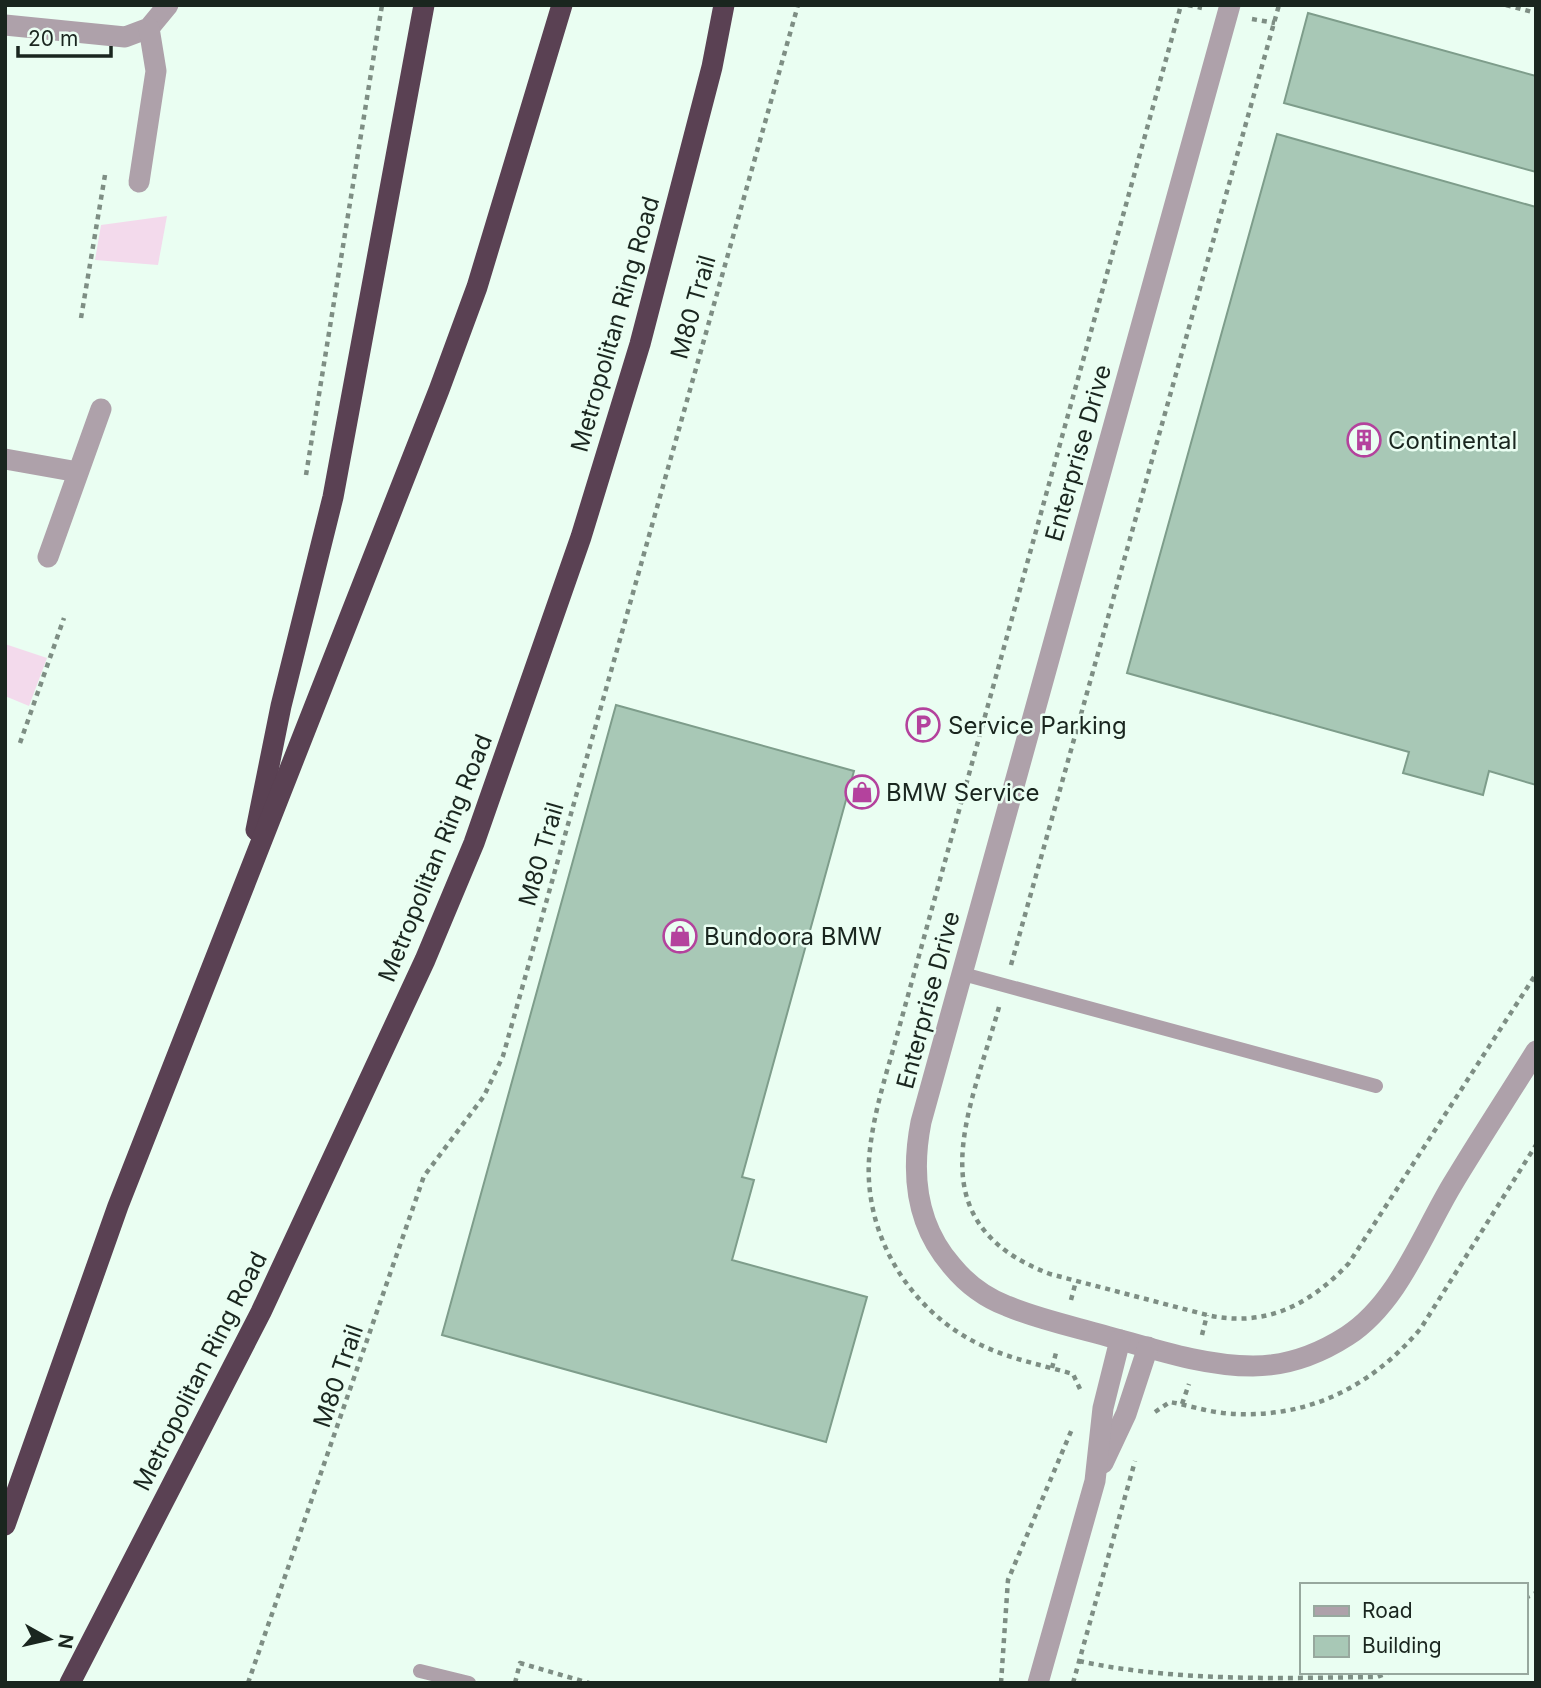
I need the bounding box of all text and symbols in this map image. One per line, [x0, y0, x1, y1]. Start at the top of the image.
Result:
scale bar [18, 14, 110, 58]
text: 20 m [28, 26, 78, 51]
street label: Metropolitan Ring Road [565, 193, 665, 455]
street label: M80 Trail [664, 252, 722, 362]
street label: Enterprise Drive [1039, 361, 1117, 545]
building icon: Continental [1345, 421, 1383, 459]
place label: Continental [1388, 426, 1517, 455]
parking icon: Service Parking [904, 706, 942, 744]
place label: Service Parking [948, 711, 1127, 740]
street label: Metropolitan Ring Road [372, 730, 498, 986]
shop icon: BMW Service [843, 773, 881, 811]
place label: BMW Service [886, 778, 1040, 807]
street label: M80 Trail [512, 799, 570, 909]
street label: Enterprise Drive [890, 908, 966, 1092]
shop icon: Bundoora BMW [661, 917, 699, 955]
place label: Bundoora BMW [704, 922, 882, 951]
street label: Metropolitan Ring Road [127, 1247, 273, 1495]
street label: M80 Trail [307, 1321, 369, 1431]
legend [1300, 1583, 1527, 1674]
text: Road [1362, 1598, 1413, 1623]
north arrow [14, 1604, 84, 1674]
text: N [53, 1633, 78, 1650]
text: Building [1362, 1633, 1442, 1658]

